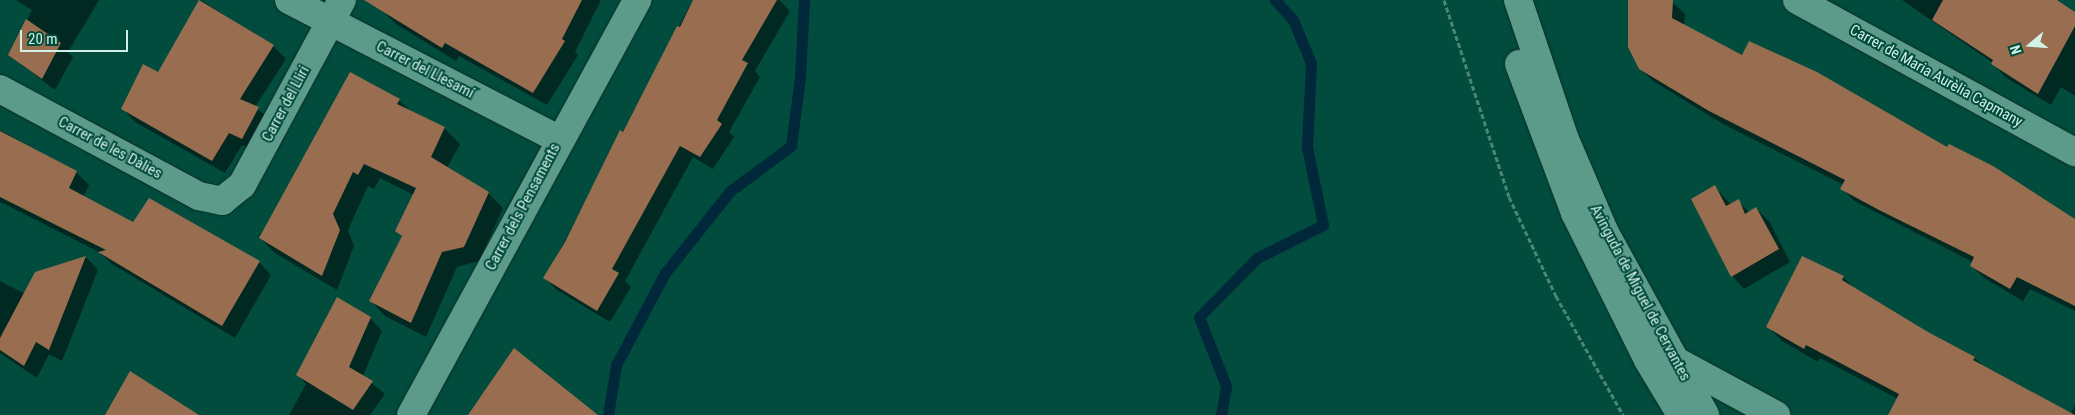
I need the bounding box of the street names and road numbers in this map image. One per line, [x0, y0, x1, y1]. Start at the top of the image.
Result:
street label: Carrer de Maria Aurèlia Capmany [1847, 21, 2025, 131]
street label: Carrer del Llesamí [373, 38, 477, 102]
street label: Carrer del Lliri [259, 63, 313, 145]
street label: Carrer de les Dàlies [55, 113, 165, 183]
street label: Carrer dels Pensaments [482, 140, 564, 274]
street label: Avinguda de Miguel de Cervantes [1586, 202, 1694, 384]

